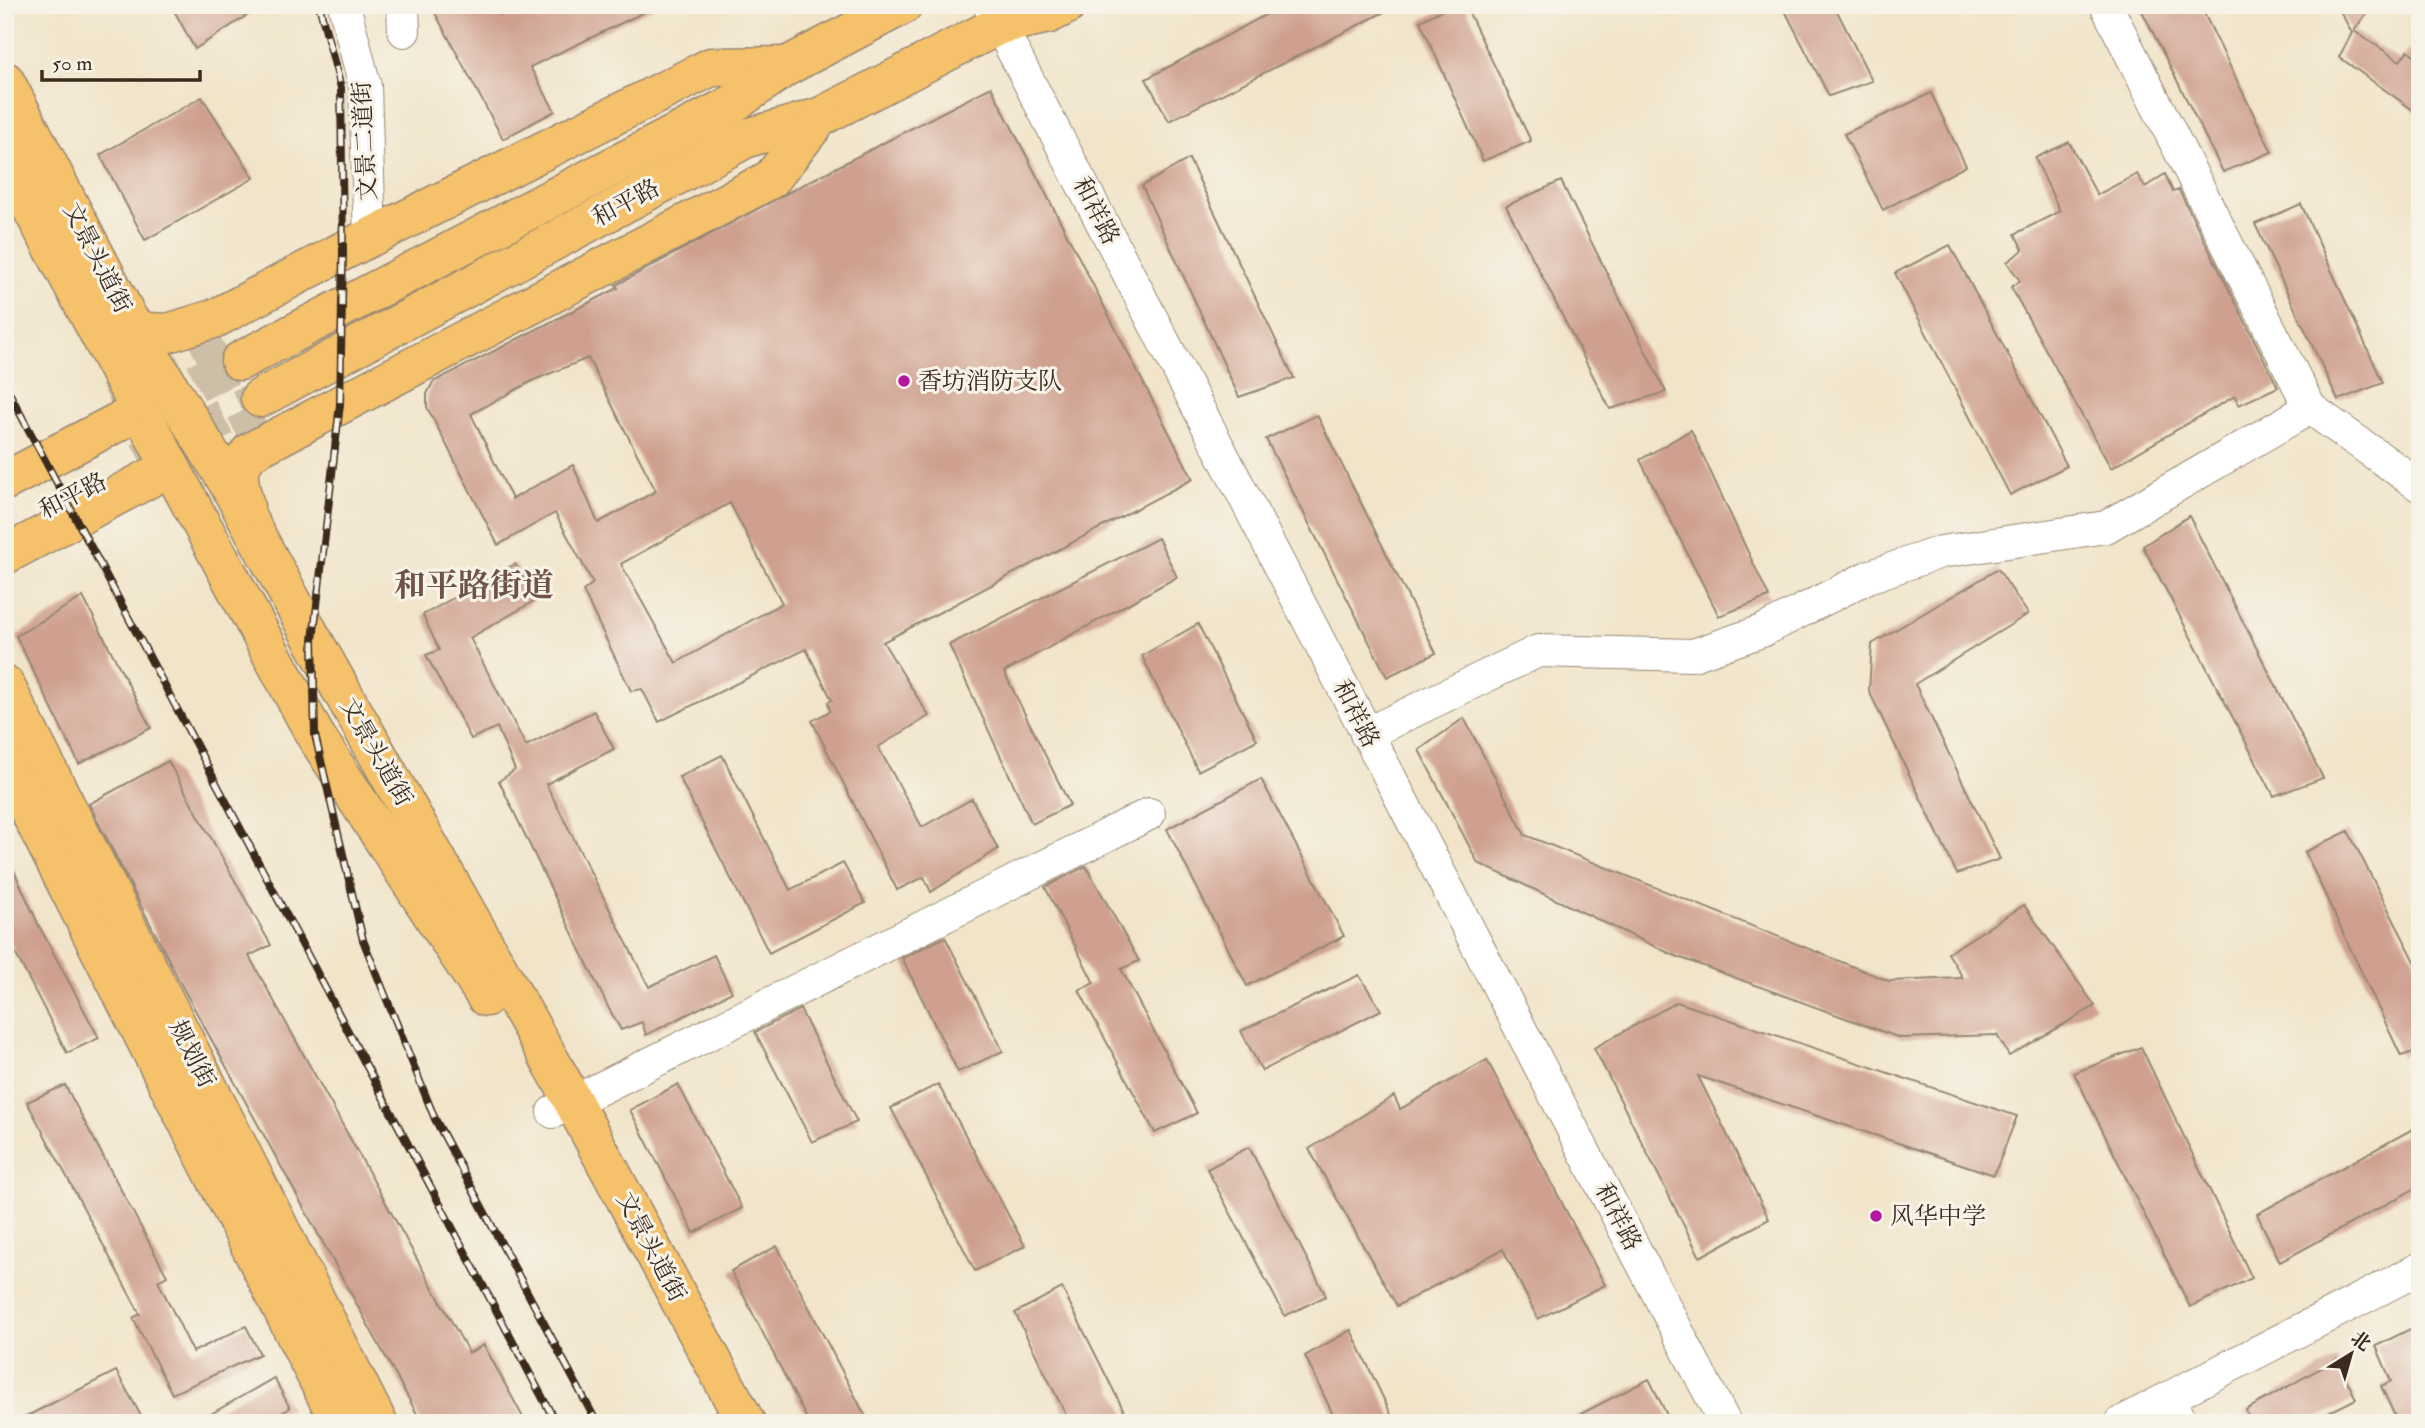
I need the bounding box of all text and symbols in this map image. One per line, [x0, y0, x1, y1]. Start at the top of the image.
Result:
scale bar [42, 38, 200, 82]
text: 50 m [52, 50, 93, 77]
street label: 文景二道街 [346, 80, 384, 202]
street label: 和平路 [587, 172, 665, 234]
street label: 和祥路 [1066, 172, 1126, 250]
street label: 文景头道街 [56, 198, 138, 318]
place label: 香坊消防支队 [918, 366, 1062, 397]
marker: 香坊消防支队 [896, 373, 912, 389]
street label: 和平路 [34, 466, 112, 526]
district label: 和平路街道 [394, 566, 554, 606]
street label: 和祥路 [1326, 675, 1386, 753]
street label: 文景头道街 [333, 692, 419, 812]
street label: 规划街 [162, 1015, 222, 1093]
street label: 和祥路 [1588, 1178, 1648, 1256]
street label: 文景头道街 [609, 1187, 693, 1307]
place label: 风华中学 [1890, 1201, 1986, 1232]
marker: 风华中学 [1868, 1208, 1884, 1224]
north arrow [2316, 1320, 2386, 1390]
text: 北 [2346, 1326, 2375, 1357]

